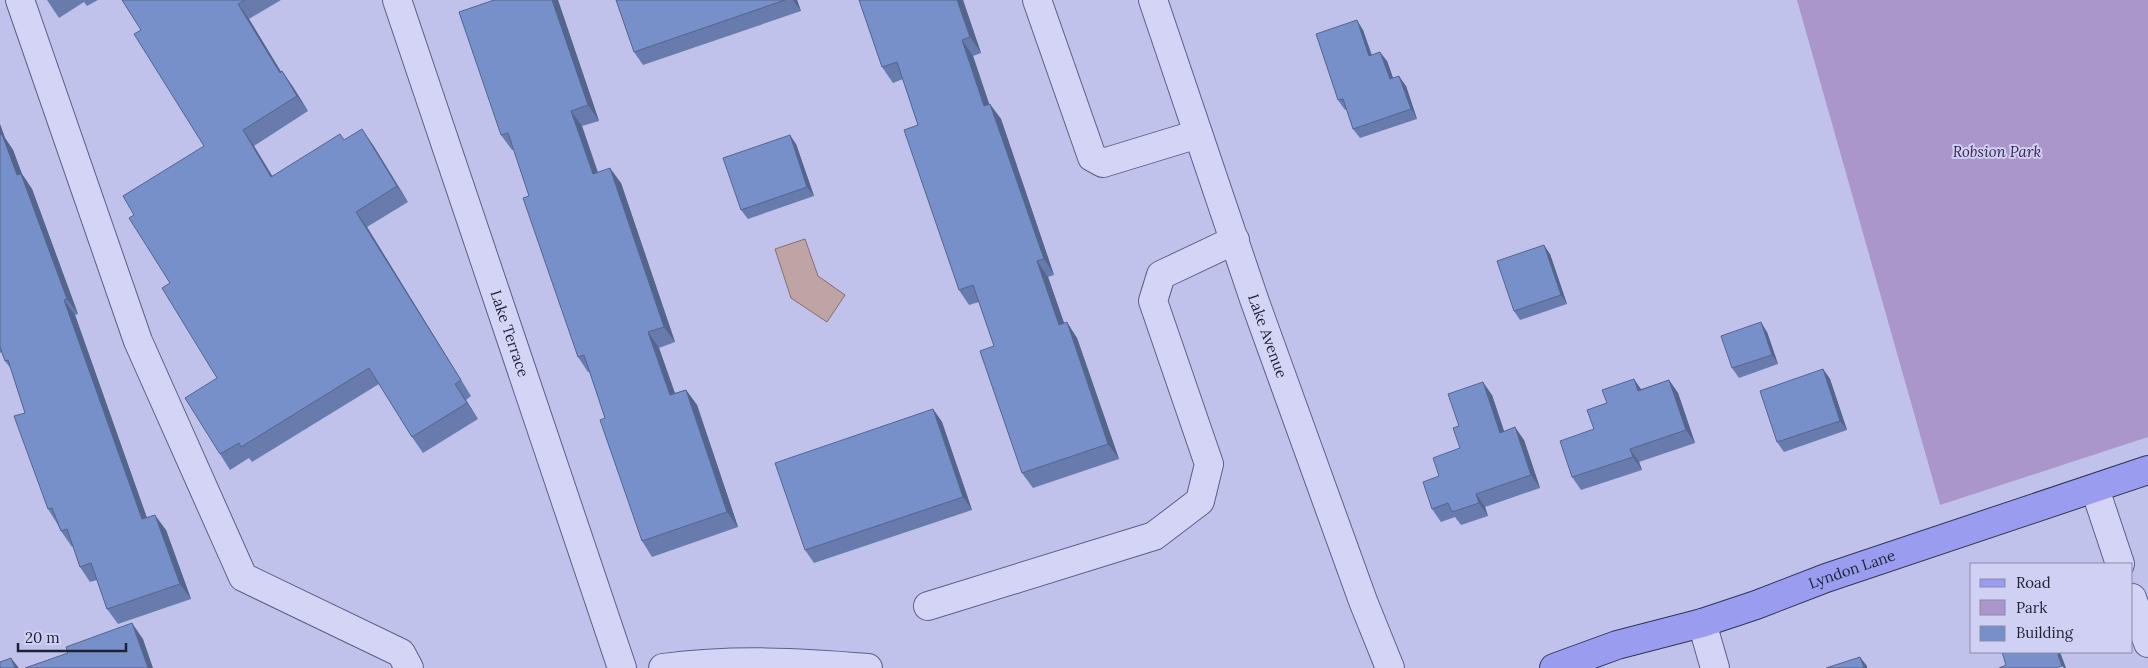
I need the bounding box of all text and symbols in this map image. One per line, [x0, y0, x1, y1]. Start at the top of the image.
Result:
park label: Robsion Park [1953, 142, 2041, 161]
street label: Lake Terrace [486, 288, 533, 379]
street label: Lake Avenue [1244, 292, 1292, 380]
street label: Lyndon Lane [1806, 546, 1897, 593]
legend [1970, 563, 2133, 653]
text: Road [2016, 573, 2051, 592]
text: Park [2016, 598, 2047, 617]
scale bar [18, 620, 125, 652]
text: Building [2016, 623, 2074, 642]
text: 20 m [25, 628, 60, 647]

